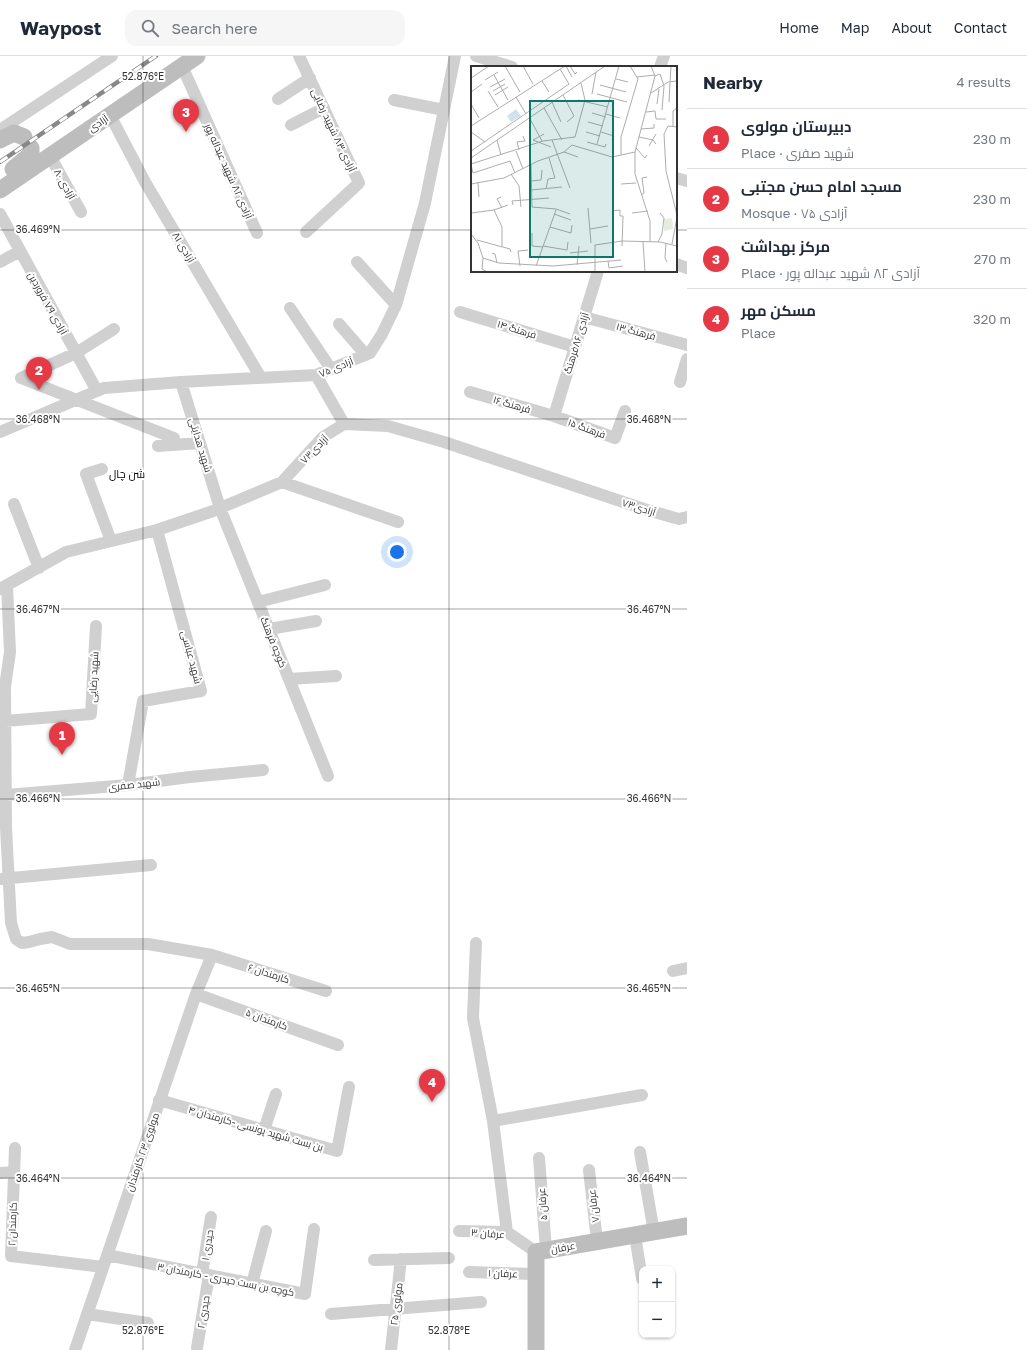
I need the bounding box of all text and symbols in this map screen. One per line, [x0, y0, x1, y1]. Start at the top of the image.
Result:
search box [125, 10, 405, 46]
text: Waypost [20, 16, 101, 39]
icon: search [139, 17, 161, 39]
text: Search here [171, 19, 257, 37]
text: Home [779, 19, 819, 36]
text: Map [841, 19, 869, 36]
text: About [891, 19, 932, 36]
text: Contact [954, 19, 1007, 36]
inset map [471, 66, 677, 272]
text: 52.876°E [122, 70, 164, 82]
text: Nearby [703, 72, 763, 93]
text: 4 results [957, 74, 1011, 90]
street label: آزادی ۸۳ شهید رضایی [308, 86, 359, 174]
pin: 3 [173, 99, 199, 132]
street label: آزادی [86, 112, 111, 135]
text: دبیرستان مولوی [741, 117, 851, 135]
street label: آزادی ۸۲ شهید عبداله پور [201, 121, 256, 221]
text: 1 [713, 131, 719, 147]
text: 230 m [973, 131, 1011, 147]
text: Place · شهید صفری [741, 145, 854, 161]
street label: آزادی ۸۰ [51, 167, 78, 202]
text: مسجد امام حسن مجتبی [741, 177, 902, 195]
text: 2 [712, 191, 720, 207]
text: 230 m [973, 191, 1011, 207]
text: Mosque · آزادی ۷۵ [741, 205, 847, 221]
text: 36.469°N [16, 223, 60, 235]
street label: آزادی ۸۱ [169, 229, 198, 265]
text: مرکز بهداشت [741, 237, 830, 255]
text: 3 [712, 251, 720, 267]
text: 270 m [974, 251, 1011, 267]
text: Place · آزادی ۸۲ شهید عبداله پور [741, 265, 920, 281]
street label: آزادی ۷۹ فروردین [25, 270, 70, 337]
text: مسکن مهر [741, 301, 816, 319]
street label: آزادی ۸۶فرهنگ [561, 311, 592, 375]
text: 4 [712, 311, 720, 327]
text: 320 m [973, 311, 1011, 327]
street label: فرهنگ ۱۴ [496, 317, 538, 341]
street label: فرهنگ ۱۳ [615, 320, 657, 342]
text: Place [741, 325, 776, 341]
street label: آزادی ۷۵ [317, 355, 356, 380]
pin: 2 [26, 357, 52, 390]
street label: فرهنگ ۱۶ [492, 393, 532, 415]
text: 36.468°N [16, 413, 60, 425]
text: 36.468°N [627, 413, 671, 425]
street label: شهید هدایتی [186, 416, 215, 474]
street label: فرهنگ ۱۵ [567, 416, 607, 440]
street label: آزادی۷۳ [297, 432, 331, 466]
district label: شن چال [109, 467, 145, 481]
street label: آزادی۷۳ [620, 496, 658, 519]
your location [387, 542, 407, 562]
text: 36.467°N [16, 603, 60, 615]
text: 36.467°N [627, 603, 671, 615]
street label: کوچه فرهنگ [257, 615, 290, 670]
street label: شهید عباسی [178, 629, 205, 685]
street label: شهید رضایی [86, 651, 101, 703]
pin: 1 [49, 722, 75, 755]
street label: شهید صفری [107, 775, 161, 794]
text: 36.466°N [16, 792, 60, 804]
text: 36.466°N [627, 792, 671, 804]
street label: کارمندان ۶ [246, 961, 291, 986]
text: 36.465°N [16, 982, 60, 994]
text: 36.465°N [627, 982, 671, 994]
street label: کارمندان ۵ [244, 1006, 290, 1033]
pin: 4 [419, 1069, 445, 1102]
street label: بن بست شهید یونسی -کارمندان ۴ [187, 1103, 325, 1154]
street label: مولوی ۲۳ کارمندان [123, 1111, 162, 1193]
text: 36.464°N [16, 1172, 60, 1184]
text: 36.464°N [627, 1172, 671, 1184]
street label: عرفان ۵ [535, 1187, 550, 1221]
street label: عرفان ۷ [585, 1189, 602, 1223]
street label: کارمندان ۲ [5, 1202, 20, 1246]
street label: عرفان ۳ [471, 1226, 505, 1241]
street label: حیدری ۱ [199, 1229, 216, 1261]
street label: عرفان [550, 1239, 576, 1256]
street label: کوچه بن بست حیدری - کارمندان ۳ [156, 1260, 296, 1299]
street label: عرفان ۱ [488, 1266, 518, 1281]
map controls [639, 1266, 675, 1338]
button: + [639, 1266, 675, 1302]
street label: مولوی ۲۵ [387, 1282, 406, 1326]
street label: حیدری ۲ [194, 1295, 213, 1329]
button: − [639, 1302, 675, 1338]
text: 52.876°E [122, 1324, 164, 1336]
text: 52.878°E [428, 1324, 470, 1336]

